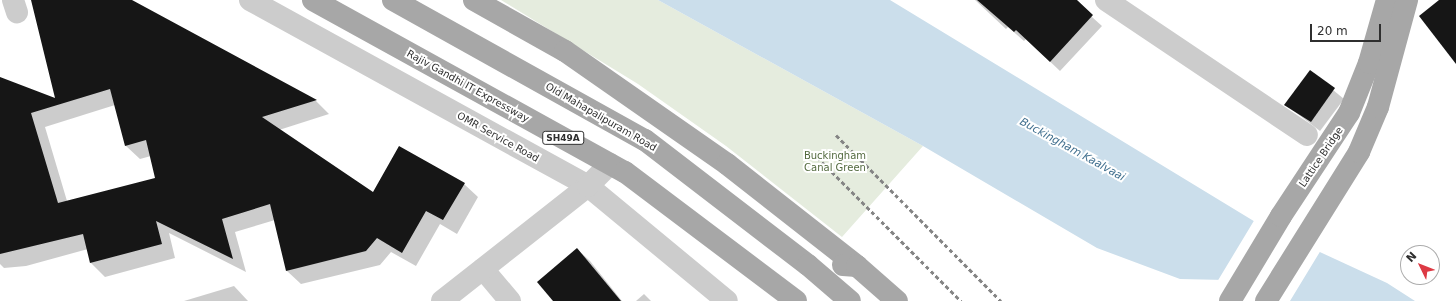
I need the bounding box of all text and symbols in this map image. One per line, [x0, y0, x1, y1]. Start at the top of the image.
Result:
scale bar [1312, 16, 1383, 42]
text: 20 m [1317, 24, 1348, 38]
street label: Rajiv Gandhi IT Expressway [405, 47, 531, 125]
street label: Old Mahapalipuram Road [543, 80, 659, 154]
street label: OMR Service Road [455, 109, 541, 165]
water label: Buckingham Kaalvaai [1017, 116, 1127, 184]
street label: Lattice Bridge [1297, 125, 1345, 189]
road number: SH49A [542, 131, 584, 145]
park label: Buckingham Canal Green [804, 149, 866, 172]
north arrow [1400, 245, 1440, 285]
text: N [1404, 249, 1419, 265]

